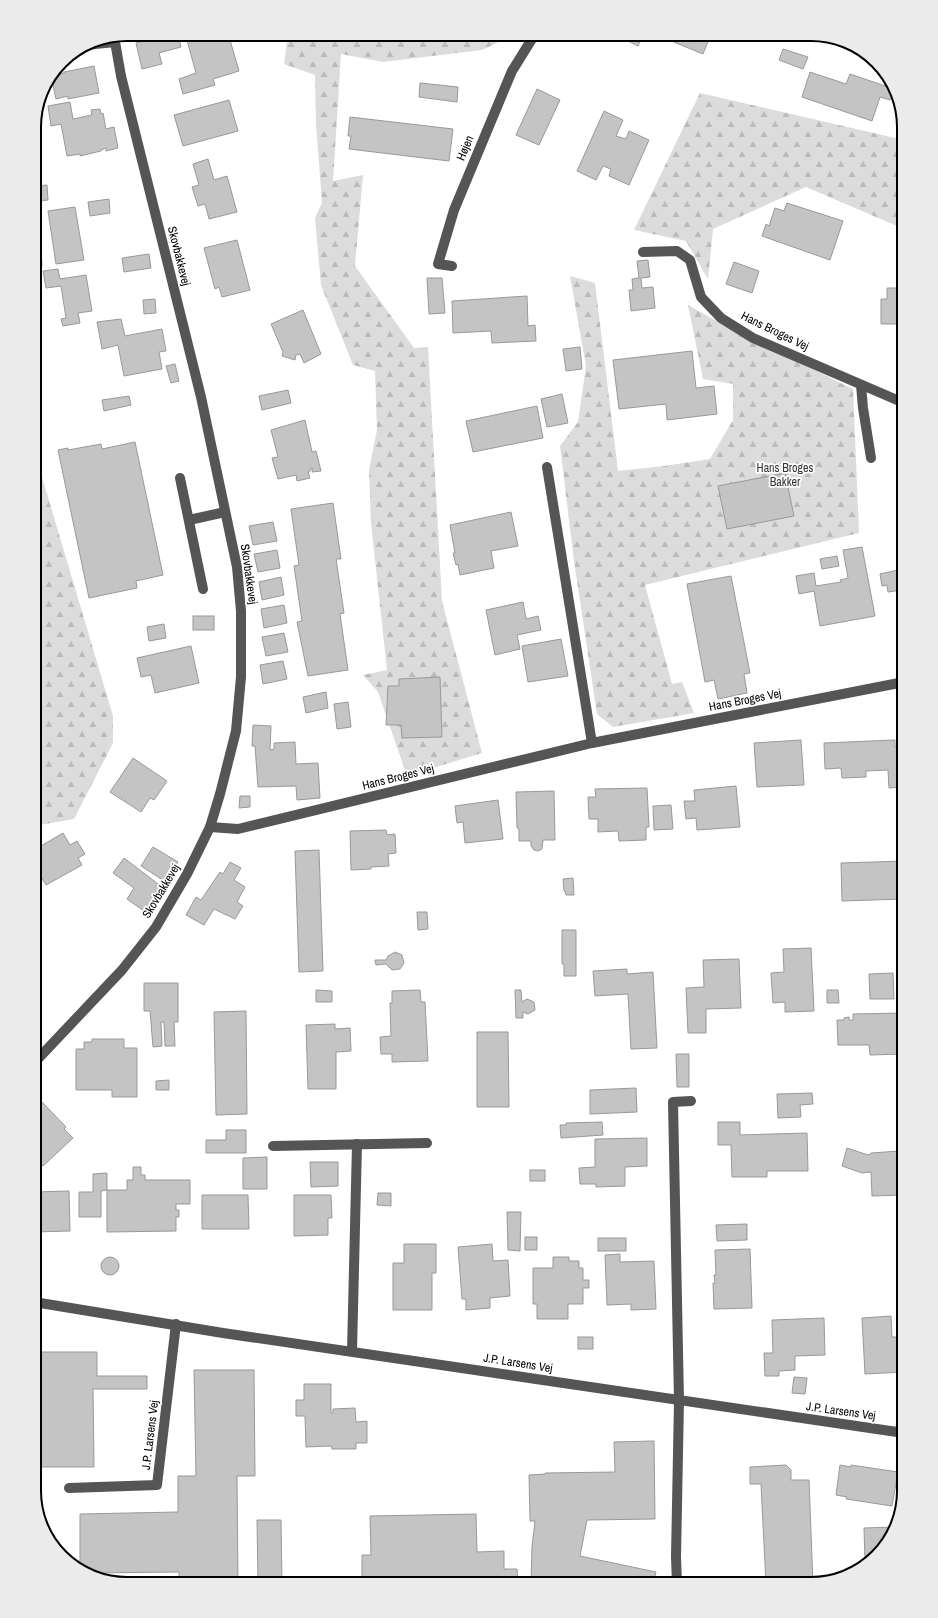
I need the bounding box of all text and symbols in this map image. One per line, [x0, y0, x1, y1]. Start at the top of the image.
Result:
street label: Højen [453, 133, 477, 163]
street label: Skovbakkevej [164, 225, 194, 287]
street label: Hans Broges Vej [739, 308, 811, 354]
park label: Hans Broges Bakker [757, 460, 814, 490]
street label: Skovbakkevej [237, 543, 261, 605]
street label: Hans Broges Vej [707, 685, 783, 715]
street label: Hans Broges Vej [361, 760, 435, 794]
street label: Skovbakkevej [139, 861, 183, 921]
street label: J.P. Larsens Vej [482, 1350, 554, 1376]
street label: J.P. Larsens Vej [805, 1398, 877, 1424]
street label: J.P. Larsens Vej [138, 1399, 162, 1471]

